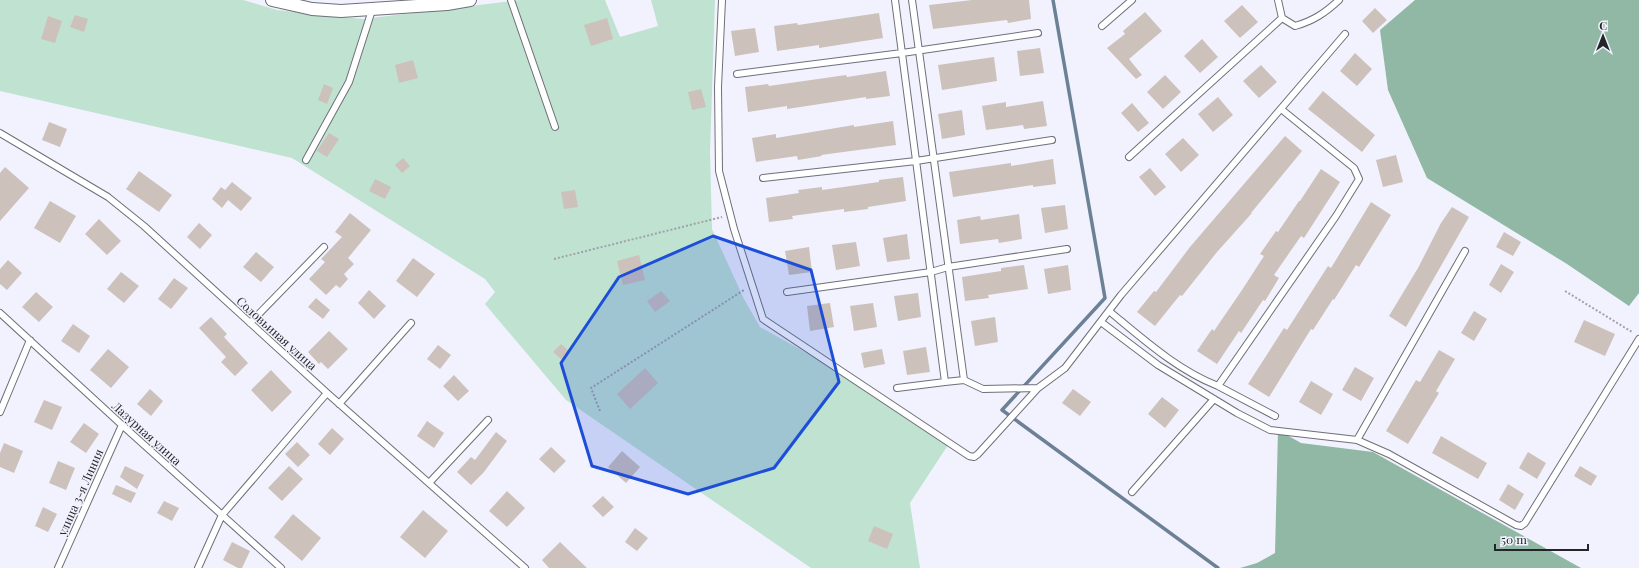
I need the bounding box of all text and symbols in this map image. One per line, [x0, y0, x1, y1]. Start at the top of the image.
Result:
north arrow [1583, 16, 1623, 56]
text: С [1599, 18, 1607, 33]
street label: Соловьиная улица [233, 293, 321, 373]
street label: Лазурная улица [108, 397, 185, 468]
street label: улица 3-я Линия [53, 446, 107, 539]
scale bar [1495, 526, 1588, 552]
text: 50 m [1501, 531, 1527, 547]

